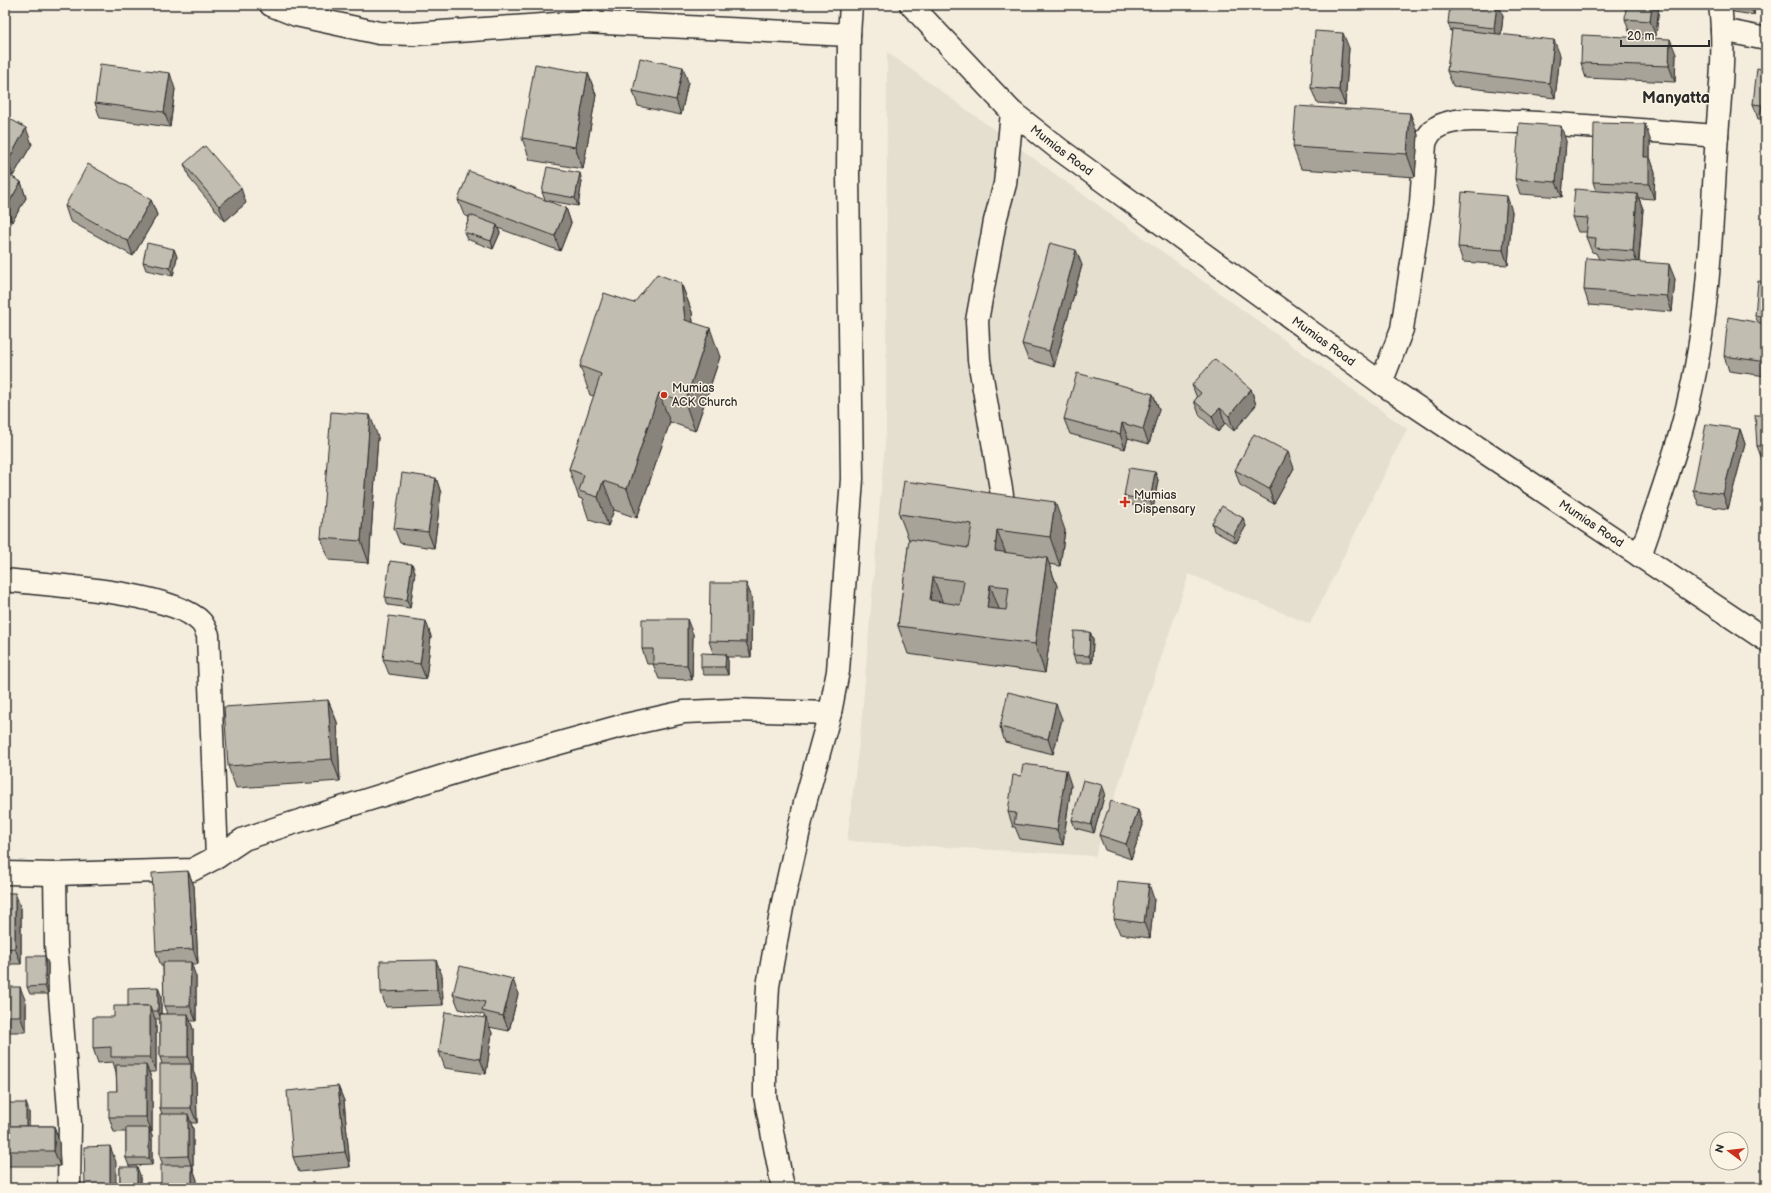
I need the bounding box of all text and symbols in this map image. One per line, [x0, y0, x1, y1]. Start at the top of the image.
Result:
scale bar [1621, 22, 1709, 48]
text: 20 m [1627, 29, 1654, 44]
district label: Manyatta [1642, 89, 1710, 108]
street label: Mumias Road [1027, 122, 1096, 179]
street label: Mumias Road [1289, 313, 1358, 369]
place label: Mumias ACK Church [672, 381, 738, 410]
marker: Mumias ACK Church [659, 390, 669, 400]
place label: Mumias Dispensary [1134, 488, 1196, 517]
marker: Mumias Dispensary [1119, 496, 1131, 508]
street label: Mumias Road [1556, 496, 1627, 551]
north arrow [1709, 1131, 1749, 1171]
text: N [1712, 1143, 1727, 1154]

